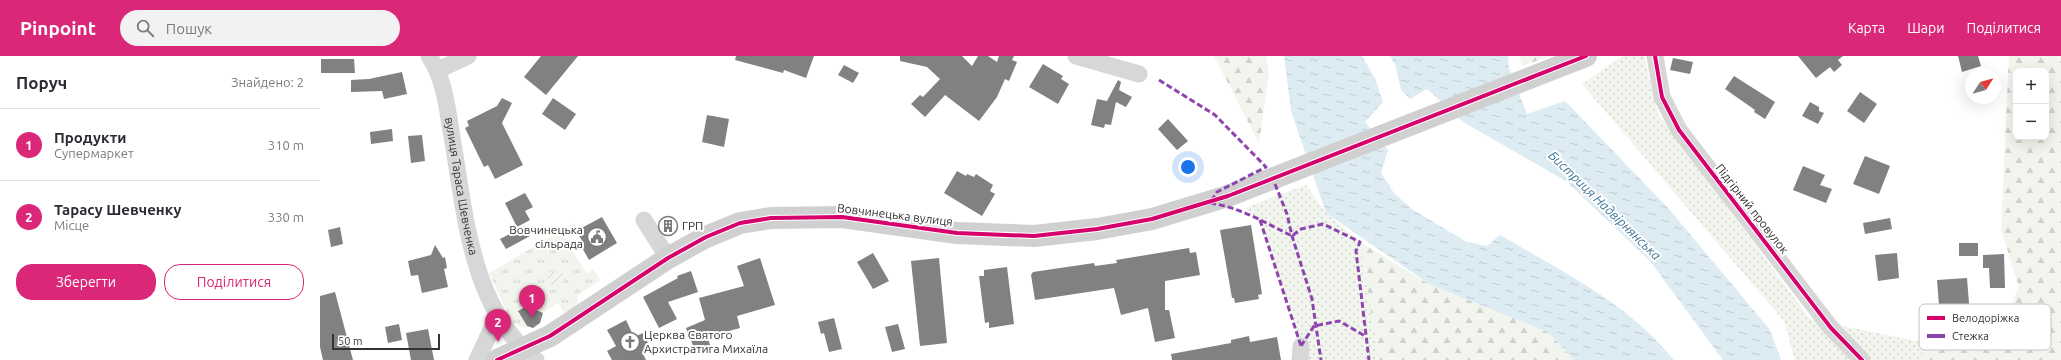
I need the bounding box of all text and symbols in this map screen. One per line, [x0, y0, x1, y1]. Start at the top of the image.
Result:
search box [120, 10, 400, 46]
text: Pinpoint [20, 17, 96, 39]
icon: search [134, 17, 156, 39]
text: Пошук [166, 20, 212, 37]
text: Карта [1848, 20, 1885, 36]
text: Шари [1907, 20, 1945, 36]
text: Поділитися [1967, 20, 2041, 36]
north arrow [1965, 68, 2001, 104]
map controls [2013, 68, 2049, 140]
button: + [2013, 68, 2049, 104]
text: Поруч [16, 73, 67, 92]
text: Знайдено: 2 [231, 75, 304, 89]
button: − [2013, 104, 2049, 140]
street label: вулиця Тараса Шевченка [443, 116, 480, 257]
text: Продукти [54, 129, 126, 146]
text: 1 [25, 138, 33, 152]
text: 310 m [268, 138, 304, 152]
text: Супермаркет [54, 146, 134, 160]
water label: Бистриця Надвірнянська [1546, 148, 1664, 262]
your location [1178, 157, 1198, 177]
street label: Підгірний провулок [1713, 161, 1791, 256]
text: Тарасу Шевченку [54, 201, 181, 218]
street label: Вовчинецька вулиця [837, 201, 954, 228]
text: 2 [25, 210, 33, 224]
text: 330 m [268, 210, 304, 224]
building icon: ГРП [657, 215, 679, 237]
text: Місце [54, 218, 89, 232]
place label: ГРП [682, 219, 703, 232]
place label: Вовчинецька сільрада [509, 223, 583, 250]
public building icon: Вовчинецька сільрада [586, 226, 608, 248]
button: Зберегти [16, 264, 156, 300]
button: Поділитися [164, 264, 304, 300]
pin: 1 [519, 285, 545, 318]
legend [1919, 304, 2051, 350]
pin: 2 [485, 309, 511, 342]
text: Велодоріжка [1952, 312, 2019, 324]
place label: Церква Святого Архистратига Михаїла [644, 328, 768, 355]
text: Стежка [1952, 330, 1989, 342]
church icon: Церква Святого Архистратига Михаїла [619, 331, 641, 353]
scale bar [332, 332, 440, 351]
text: 50 m [338, 335, 362, 347]

